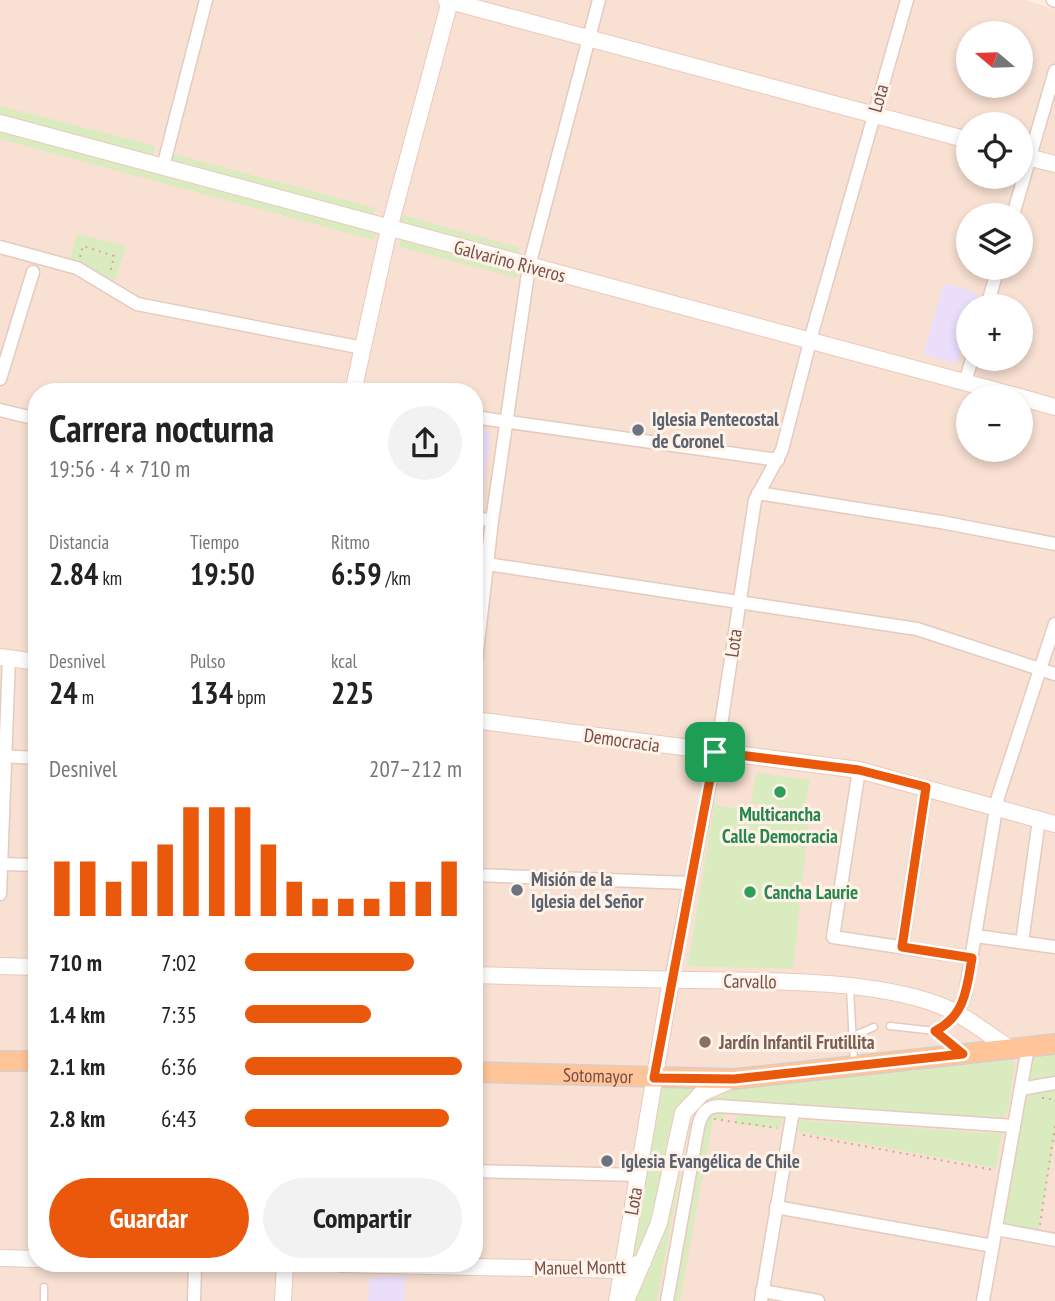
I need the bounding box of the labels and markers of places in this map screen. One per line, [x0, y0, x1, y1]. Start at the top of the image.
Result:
place label: Iglesia Pentecostal de Coronel [652, 407, 779, 453]
marker: Iglesia Pentecostal de Coronel [630, 422, 646, 438]
pin [685, 722, 745, 782]
marker: Multicancha Calle Democracia [772, 784, 788, 800]
place label: Multicancha Calle Democracia [722, 802, 838, 848]
place label: Misión de la Iglesia del Señor [531, 867, 644, 913]
place label: Cancha Laurie [764, 880, 858, 904]
marker: Misión de la Iglesia del Señor [509, 882, 525, 898]
marker: Cancha Laurie [742, 884, 758, 900]
place label: Jardín Infantil Frutillita [718, 1030, 875, 1054]
marker: Jardín Infantil Frutillita [697, 1034, 713, 1050]
place label: Iglesia Evangélica de Chile [621, 1149, 800, 1173]
marker: Iglesia Evangélica de Chile [599, 1153, 615, 1169]

